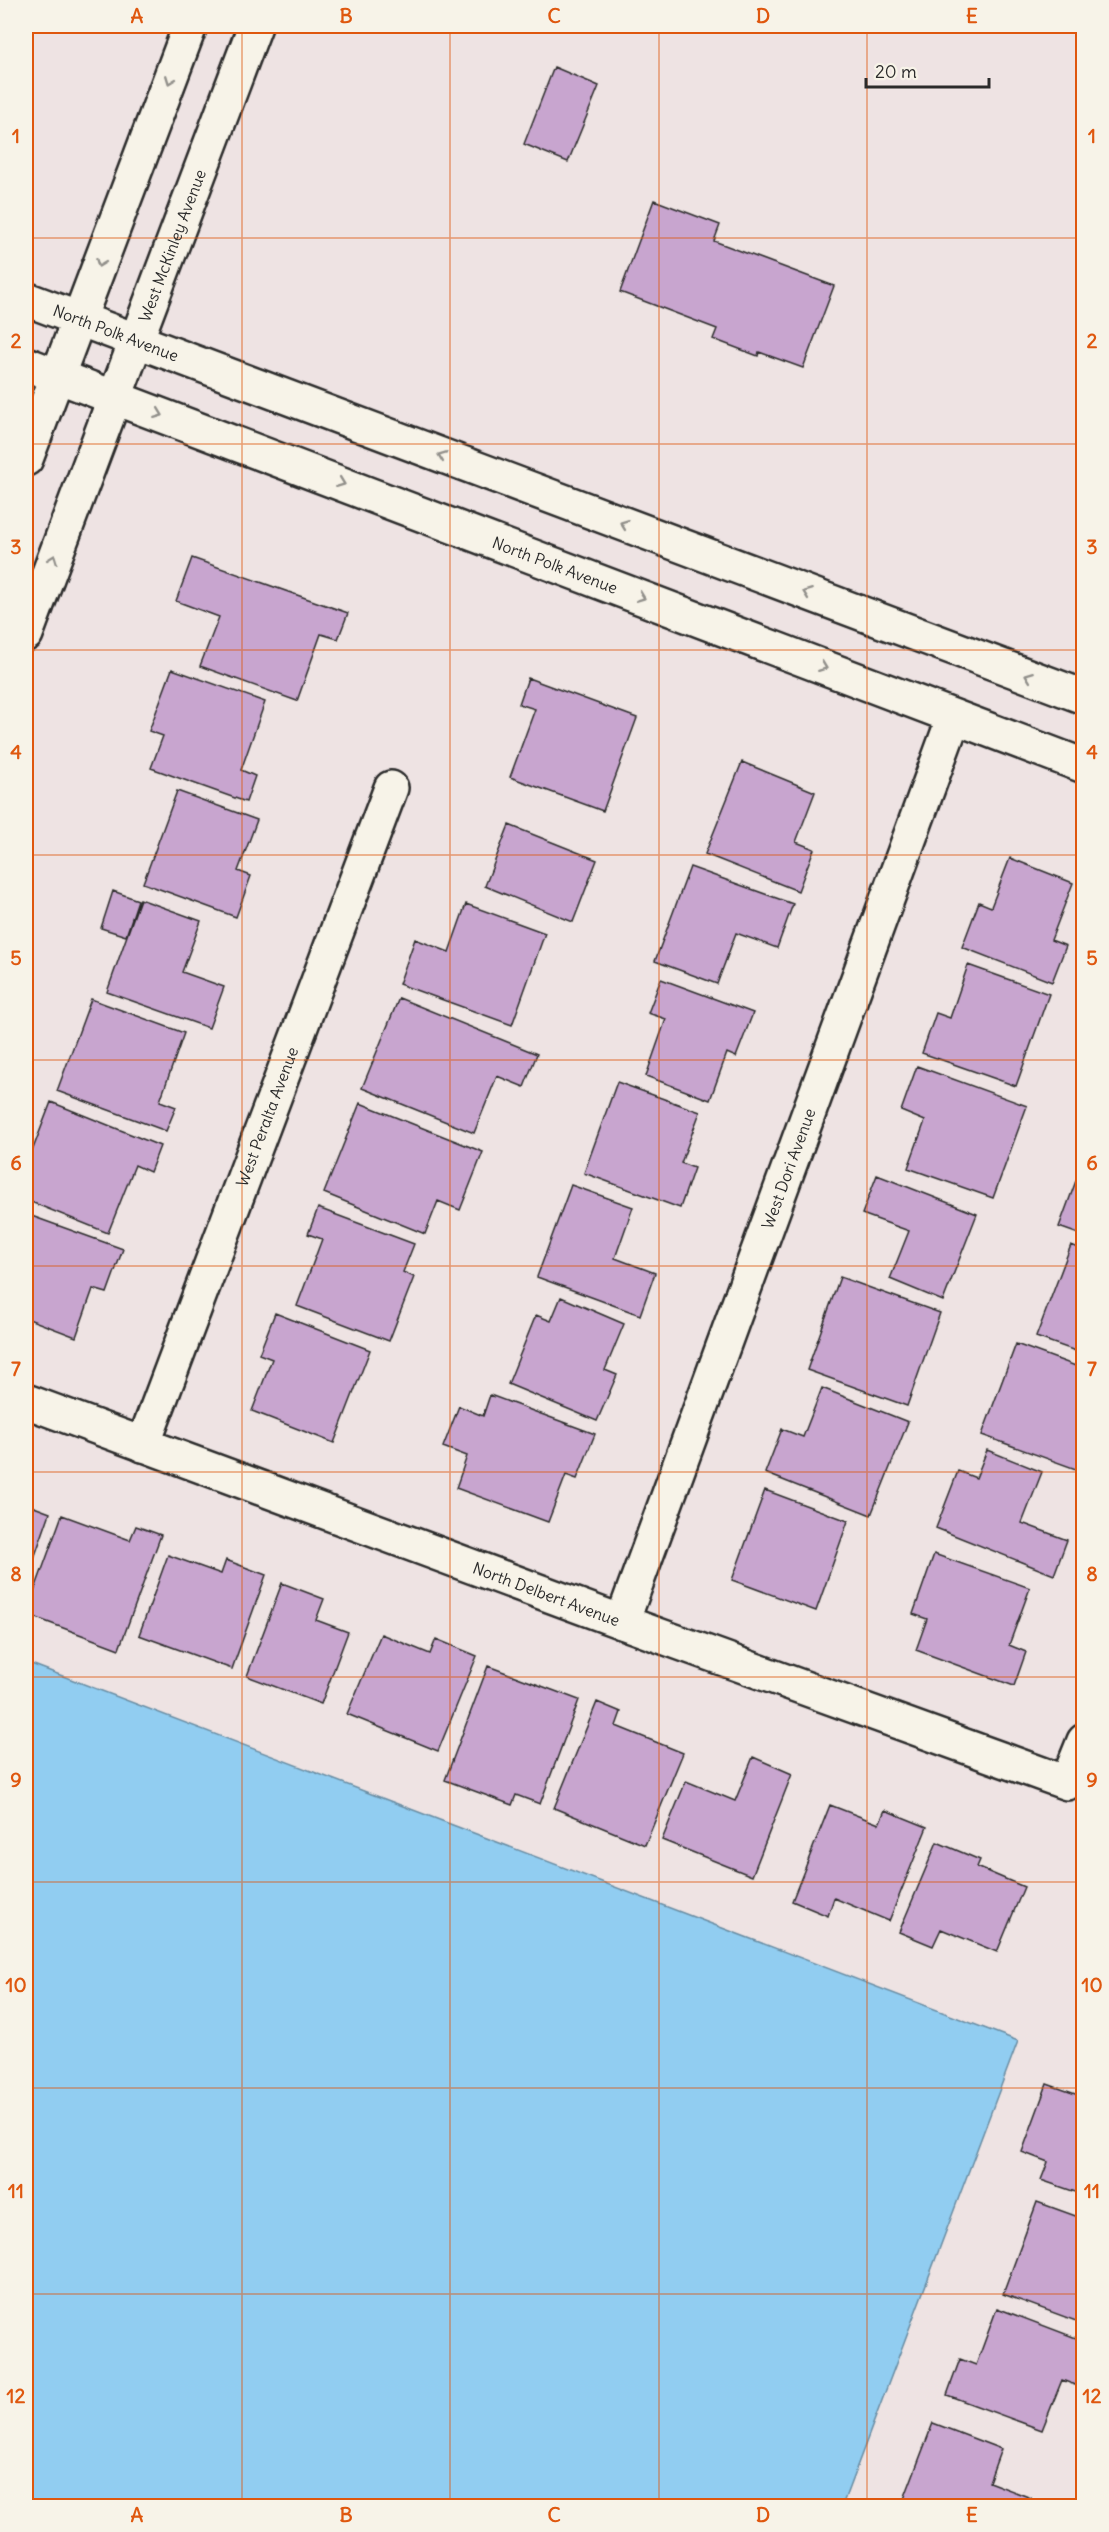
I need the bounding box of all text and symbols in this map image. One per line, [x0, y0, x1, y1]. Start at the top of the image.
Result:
text: A [131, 3, 144, 28]
text: B [339, 3, 353, 28]
text: C [547, 3, 561, 28]
text: D [756, 3, 770, 28]
text: E [966, 3, 978, 28]
scale bar [866, 51, 989, 89]
text: 20 m [875, 60, 917, 83]
one-way arrow [164, 74, 177, 85]
text: 1 [12, 123, 20, 148]
text: 1 [1088, 123, 1096, 148]
street label: West McKinley Avenue [134, 166, 210, 325]
one-way arrow [95, 257, 108, 267]
street label: North Polk Avenue [50, 300, 181, 365]
text: 2 [11, 328, 22, 353]
text: 2 [1087, 328, 1098, 353]
one-way arrow [153, 407, 164, 419]
one-way arrow [437, 450, 448, 463]
one-way arrow [335, 476, 346, 489]
one-way arrow [620, 519, 630, 532]
street label: North Polk Avenue [490, 532, 621, 598]
text: 3 [10, 534, 22, 559]
text: 3 [1086, 534, 1098, 559]
one-way arrow [46, 554, 59, 565]
one-way arrow [802, 588, 813, 600]
one-way arrow [635, 590, 646, 603]
one-way arrow [818, 659, 828, 672]
one-way arrow [1024, 671, 1035, 684]
text: 4 [10, 739, 22, 764]
text: 4 [1086, 739, 1098, 764]
text: 5 [10, 945, 22, 970]
text: 5 [1086, 945, 1098, 970]
street label: West Peralta Avenue [231, 1044, 302, 1189]
street label: West Dori Avenue [757, 1105, 820, 1232]
text: 6 [10, 1150, 22, 1175]
text: 6 [1086, 1150, 1098, 1175]
text: 7 [11, 1356, 21, 1381]
text: 7 [1087, 1356, 1097, 1381]
street label: North Delbert Avenue [470, 1558, 623, 1630]
text: 8 [10, 1561, 22, 1586]
text: 8 [1086, 1561, 1098, 1586]
text: 9 [10, 1767, 22, 1792]
text: 9 [1086, 1767, 1098, 1792]
text: 10 [5, 1972, 27, 1997]
text: 10 [1081, 1972, 1103, 1997]
text: 11 [8, 2178, 24, 2203]
text: 11 [1084, 2178, 1100, 2203]
text: 12 [7, 2383, 25, 2408]
text: 12 [1083, 2383, 1101, 2408]
text: A [131, 2502, 144, 2527]
text: B [339, 2502, 353, 2527]
text: C [547, 2502, 561, 2527]
text: D [756, 2502, 770, 2527]
text: E [966, 2502, 978, 2527]

